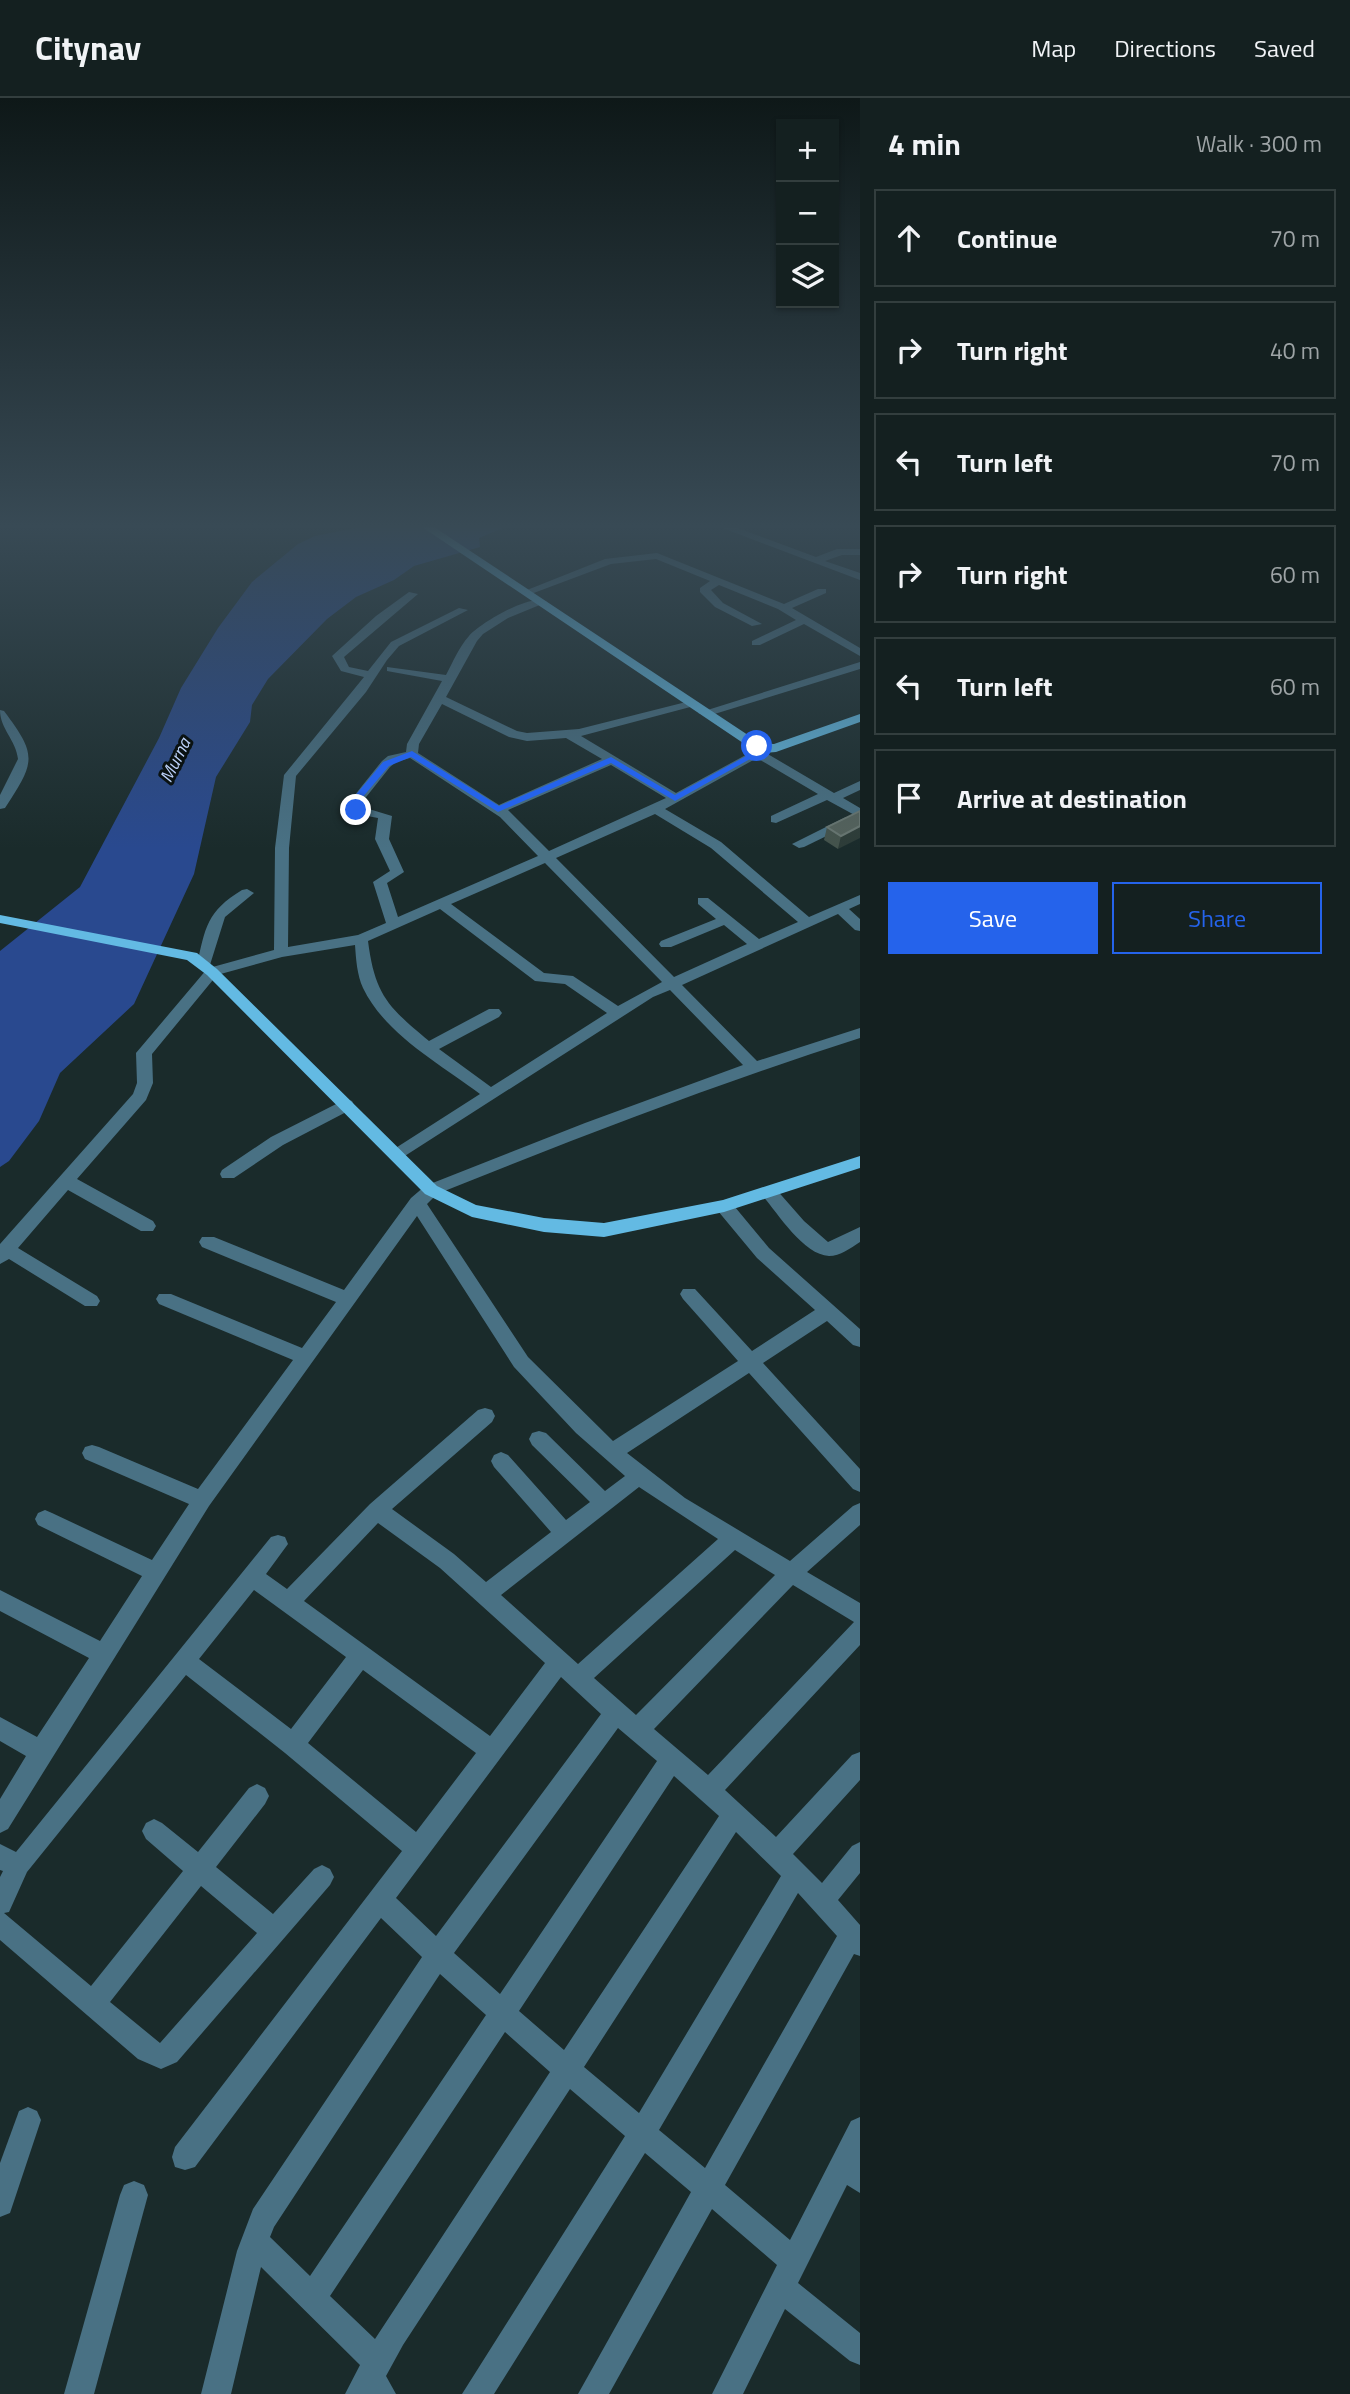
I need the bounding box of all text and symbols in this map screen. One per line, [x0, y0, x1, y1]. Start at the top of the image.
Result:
text: Citynav [35, 23, 141, 73]
text: Map [1031, 30, 1076, 66]
text: Directions [1114, 30, 1216, 66]
text: Saved [1254, 30, 1315, 66]
map controls [776, 119, 839, 308]
button: + [776, 119, 839, 182]
text: 4 min [888, 121, 961, 167]
text: Walk · 300 m [1196, 126, 1322, 161]
button: − [776, 182, 839, 245]
icon: ahead [890, 219, 928, 257]
text: Continue [957, 219, 1057, 258]
text: 70 m [1270, 221, 1320, 256]
button: layers [776, 245, 839, 308]
icon: right [890, 331, 928, 369]
text: Turn right [957, 331, 1068, 370]
text: 40 m [1270, 333, 1320, 368]
icon: left [890, 443, 928, 481]
text: Turn left [957, 443, 1052, 482]
text: 70 m [1270, 445, 1320, 480]
icon: right [890, 555, 928, 593]
text: Turn right [957, 555, 1068, 594]
text: 60 m [1270, 557, 1320, 592]
icon: left [890, 667, 928, 705]
text: Turn left [957, 667, 1052, 706]
text: 60 m [1270, 669, 1320, 704]
route start [741, 730, 772, 761]
water label: Murna [153, 732, 198, 787]
icon: arrive [890, 779, 928, 817]
text: Arrive at destination [957, 779, 1187, 818]
route end [340, 794, 371, 825]
button: Save [888, 882, 1098, 954]
button: Share [1112, 882, 1322, 954]

